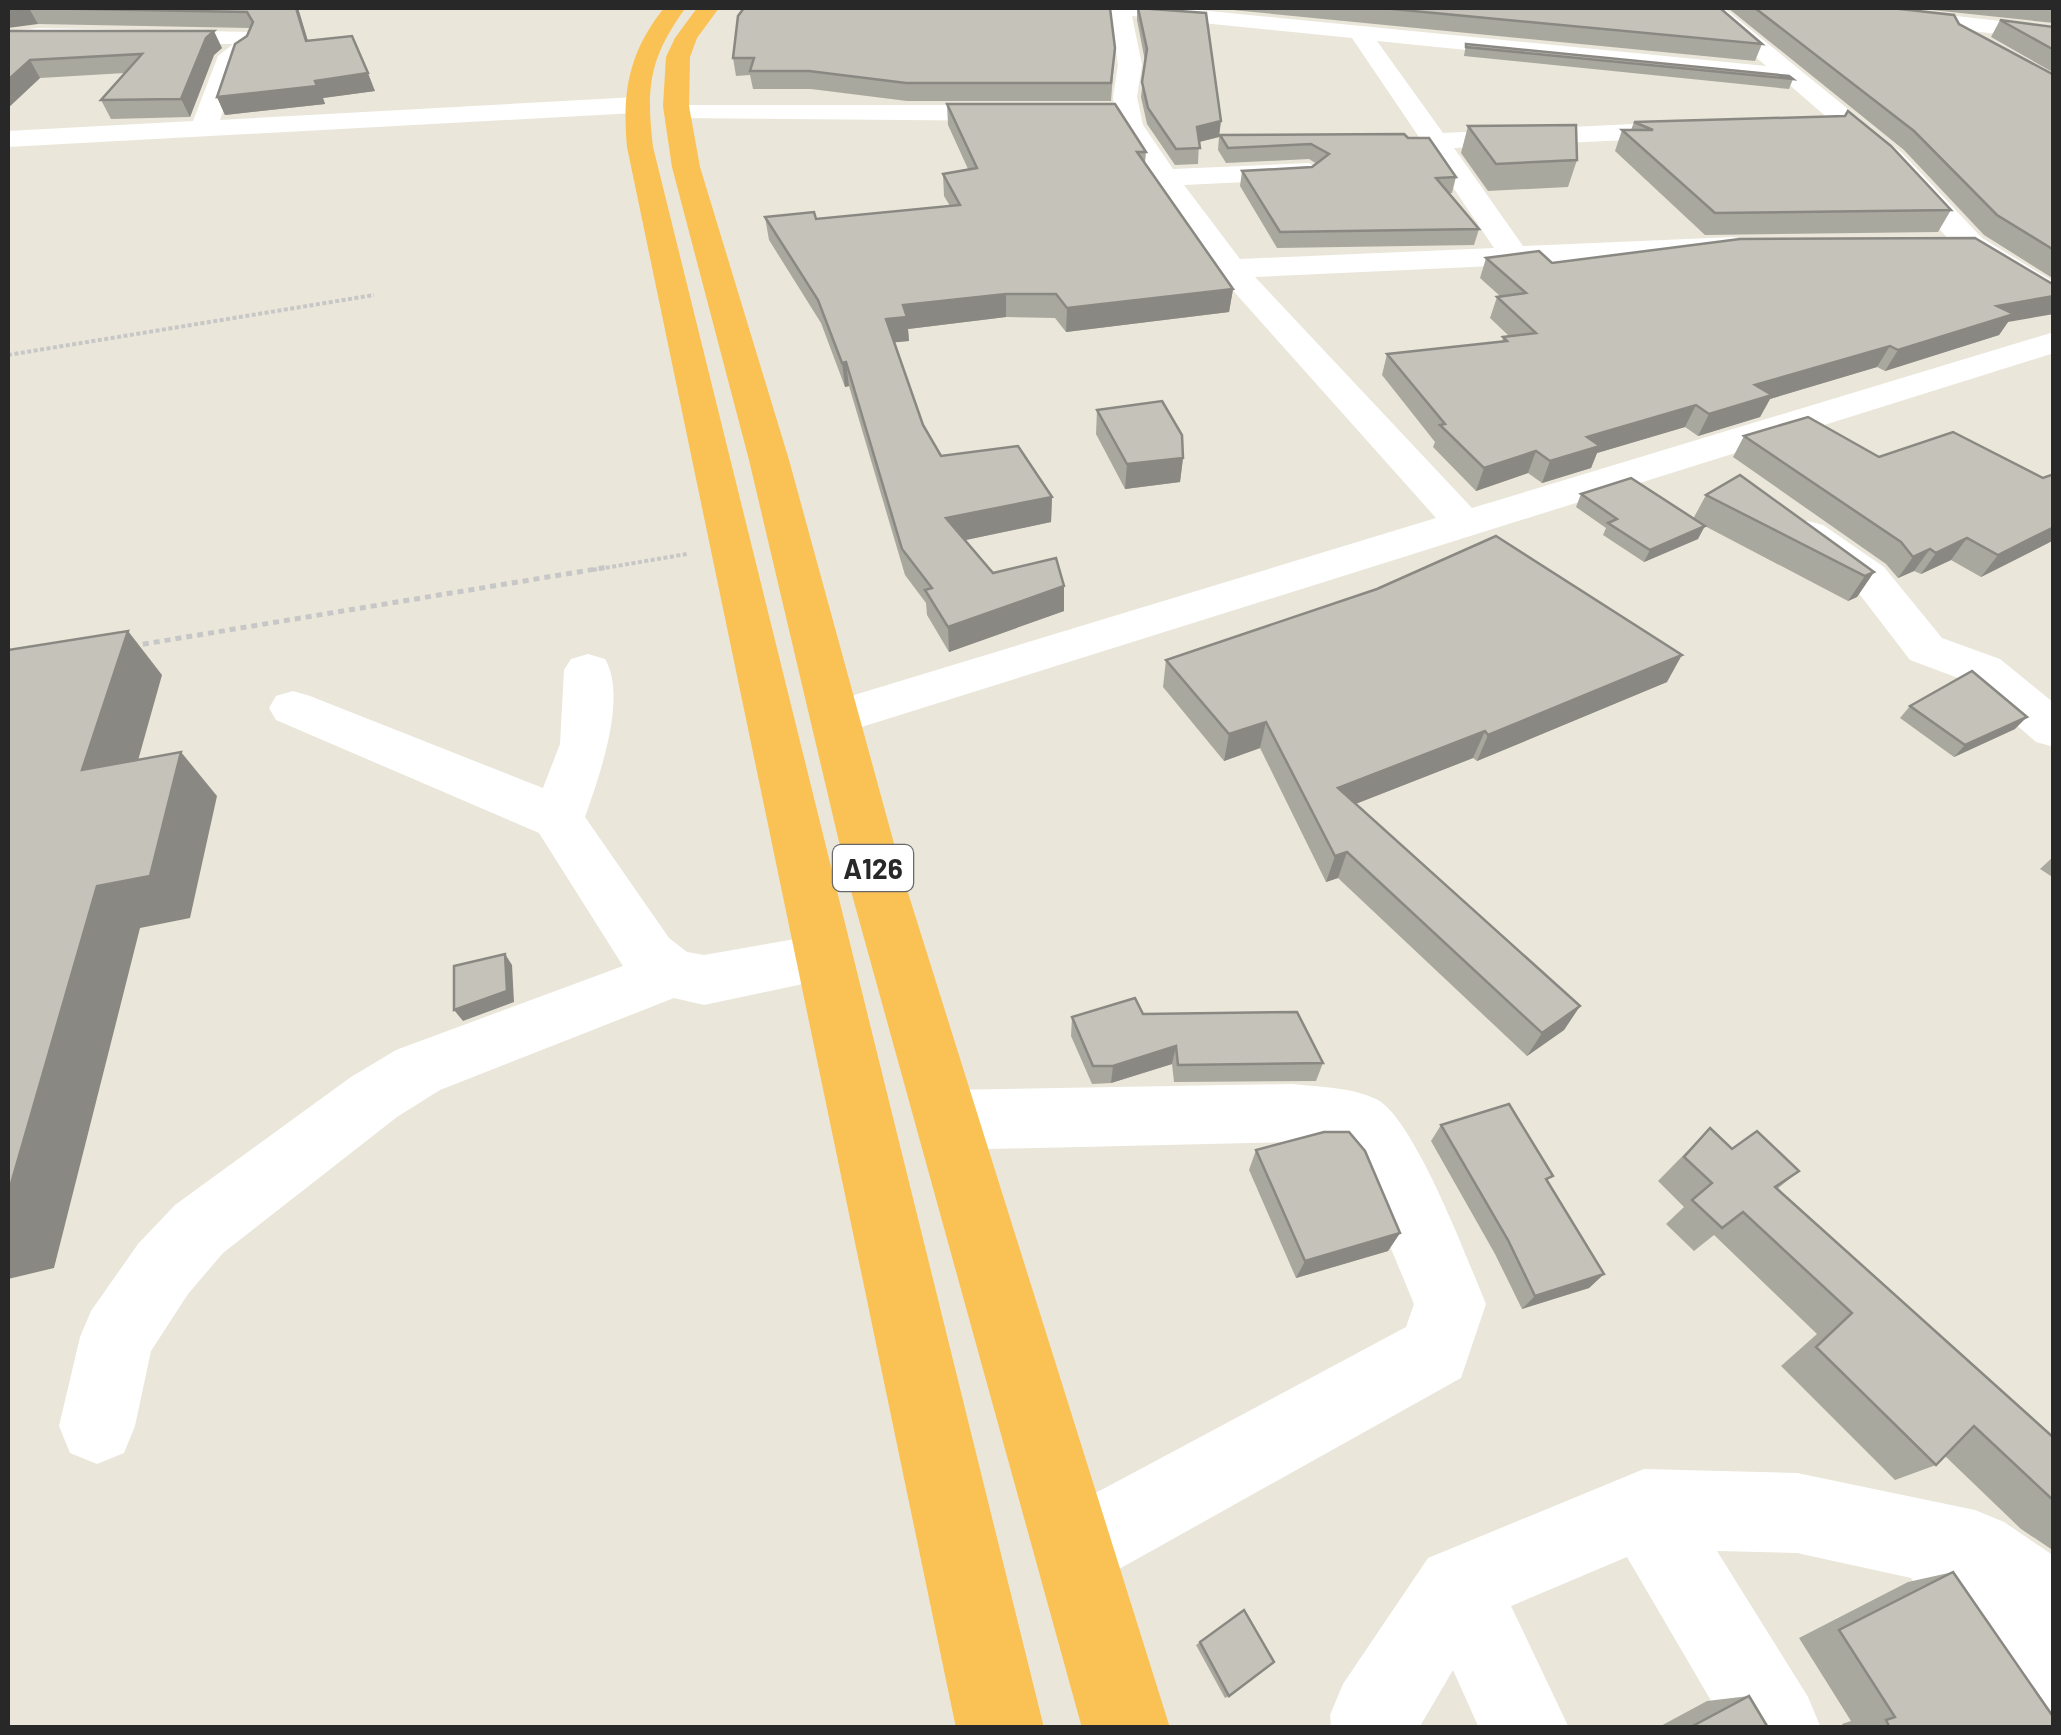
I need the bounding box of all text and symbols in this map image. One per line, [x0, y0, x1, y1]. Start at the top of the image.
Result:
road number: A126 [833, 845, 913, 891]

